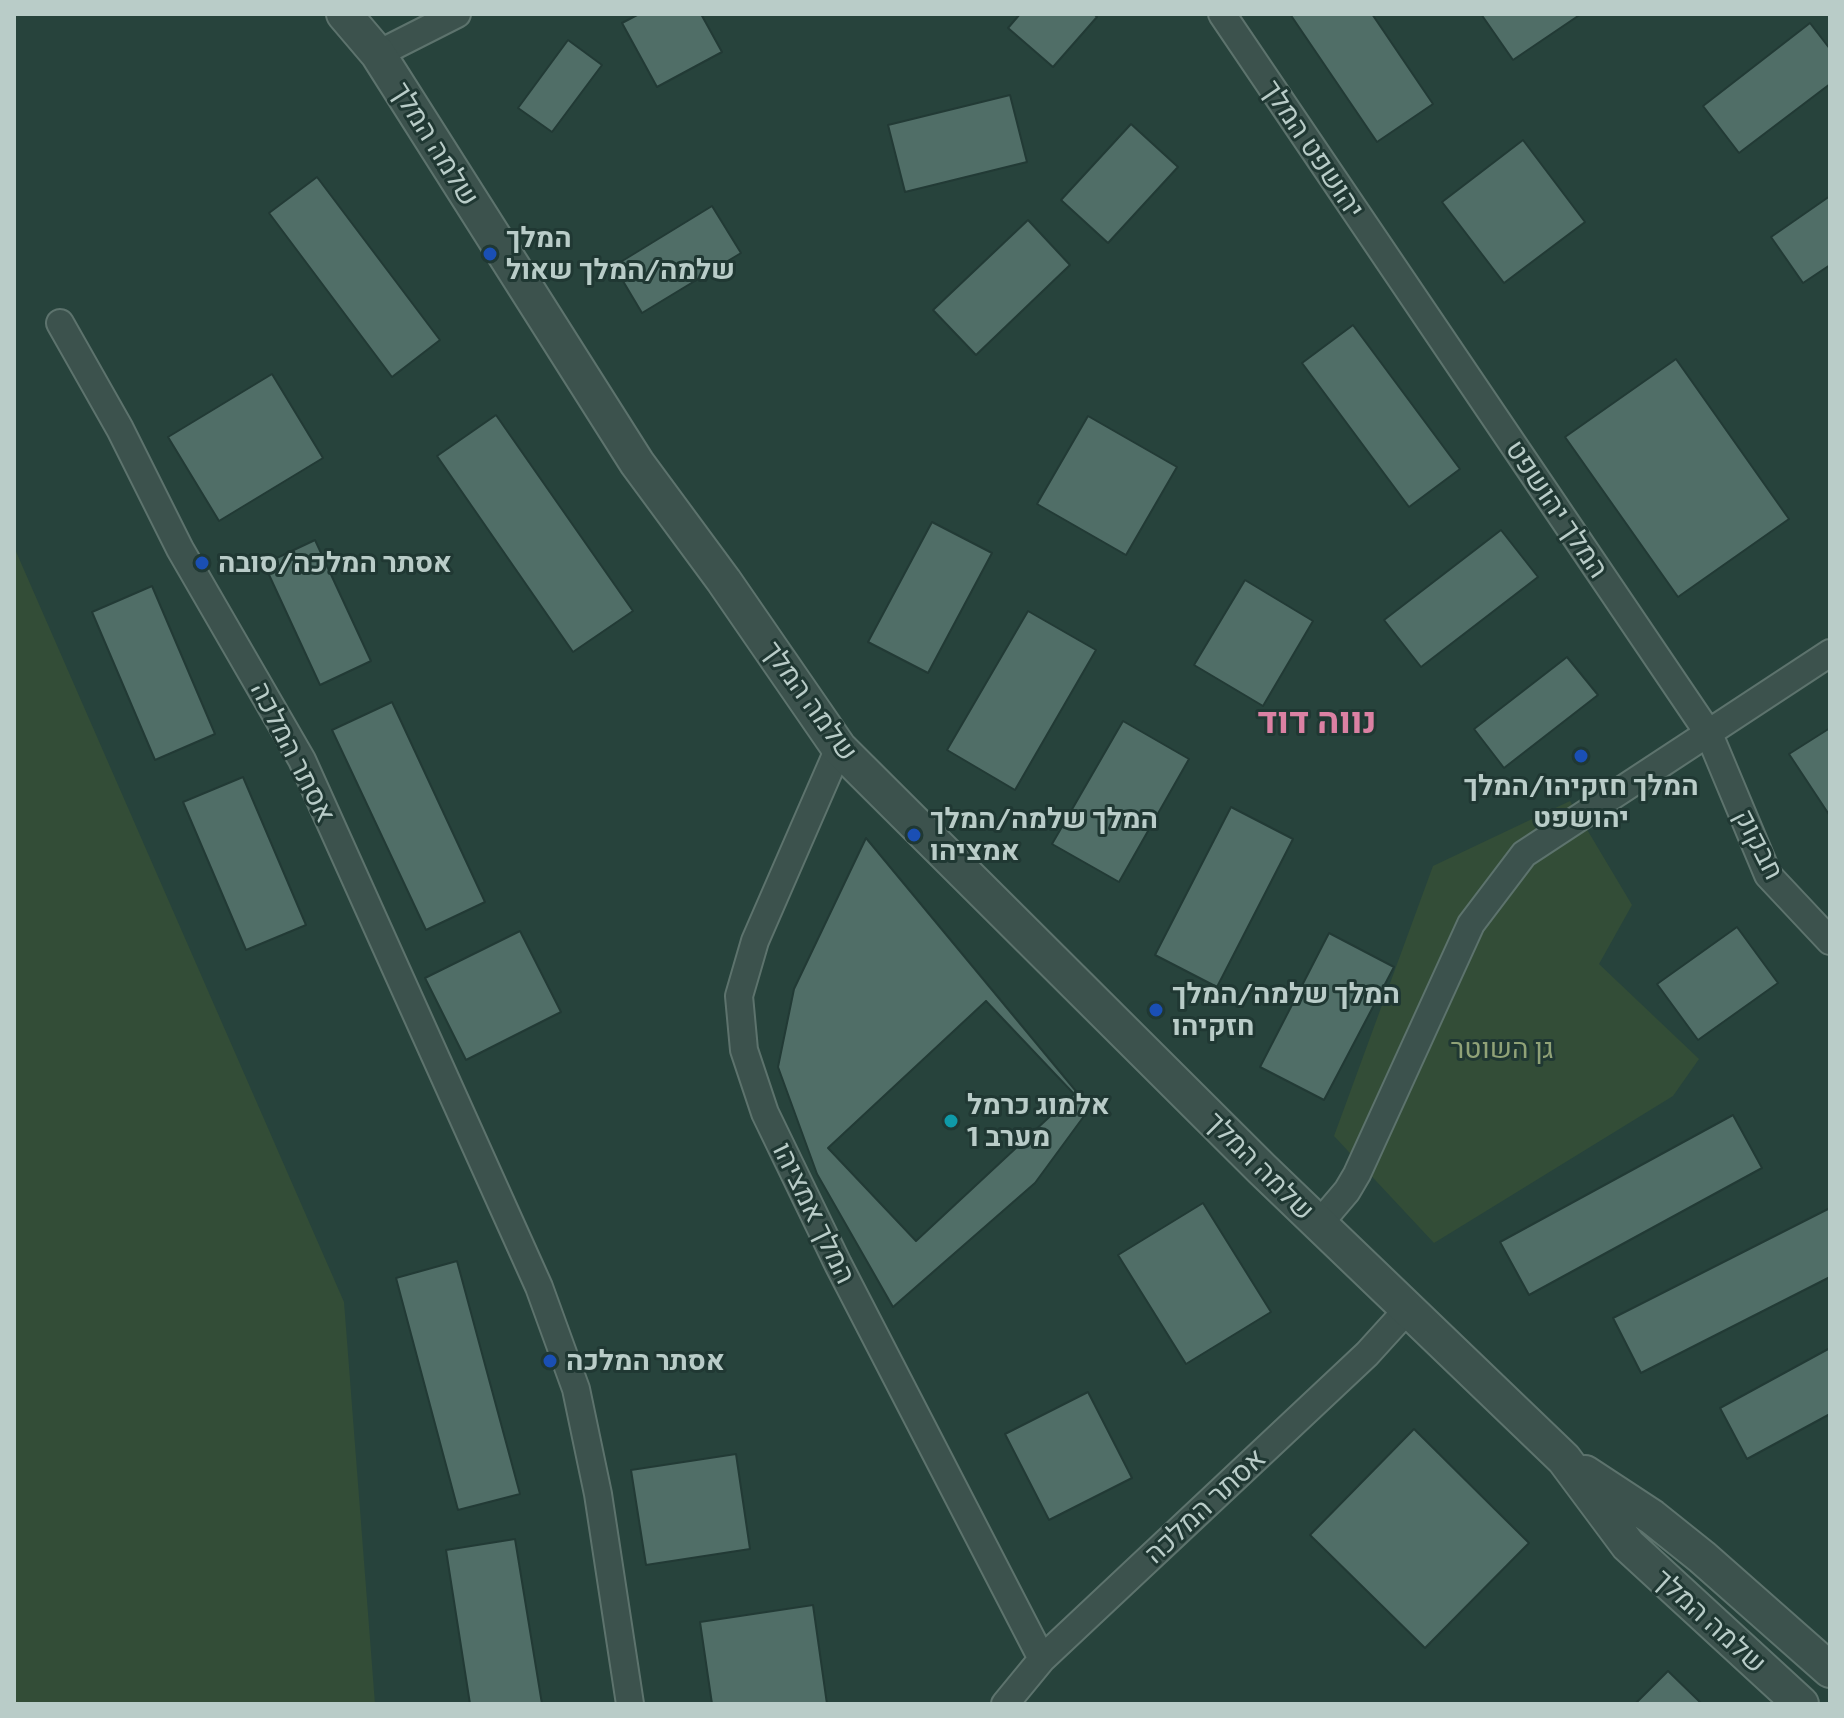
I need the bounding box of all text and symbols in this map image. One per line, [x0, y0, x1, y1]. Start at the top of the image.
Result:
street label: יהושפט המלך [1255, 74, 1371, 224]
street label: שלמה המלך [384, 76, 486, 212]
place label: המלך שלמה/המלך שאול [506, 221, 735, 287]
marker: המלך שלמה/המלך שאול [481, 245, 499, 263]
street label: המלך יהושפט [1499, 434, 1615, 584]
place label: אסתר המלכה/סובה [218, 546, 452, 580]
marker: אסתר המלכה/סובה [193, 554, 211, 572]
street label: שלמה המלך [755, 635, 865, 767]
street label: אסתר המלכה [243, 676, 343, 828]
district label: נווה דוד [1257, 699, 1377, 743]
marker: המלך חזקיהו/המלך יהושפט [1572, 747, 1590, 765]
place label: המלך חזקיהו/המלך יהושפט [1463, 769, 1699, 835]
place label: המלך שלמה/המלך אמציהו [930, 802, 1158, 868]
street label: חבקוק [1727, 803, 1791, 885]
marker: המלך שלמה/המלך אמציהו [905, 826, 923, 844]
place label: המלך שלמה/המלך חזקיהו [1172, 977, 1400, 1043]
marker: המלך שלמה/המלך חזקיהו [1147, 1001, 1165, 1019]
park label: גן השוטר [1450, 1032, 1554, 1066]
place label: אלמוג כרמל מערב 1 [967, 1088, 1110, 1154]
street label: שלמה המלך [1199, 1105, 1321, 1227]
marker: אלמוג כרמל מערב 1 [942, 1112, 960, 1130]
street label: המלך אמציהו [765, 1137, 863, 1289]
place label: אסתר המלכה [566, 1344, 725, 1378]
marker: אסתר המלכה [541, 1352, 559, 1370]
street label: אסתר המלכה [1137, 1441, 1273, 1571]
street label: שלמה המלך [1647, 1562, 1773, 1680]

